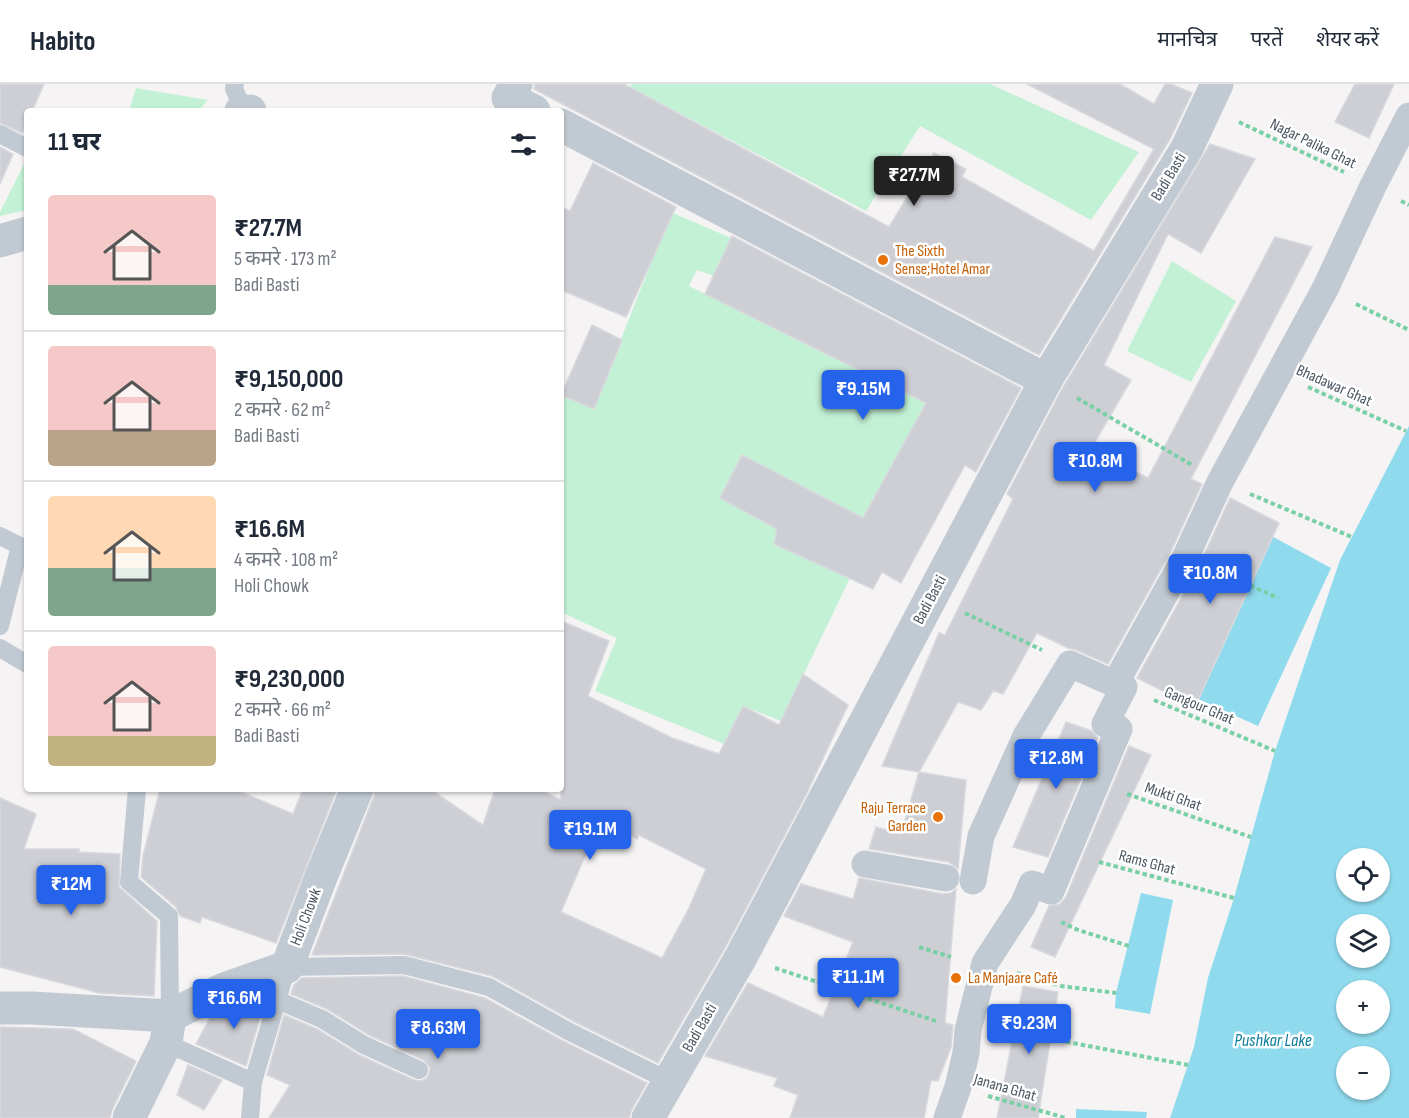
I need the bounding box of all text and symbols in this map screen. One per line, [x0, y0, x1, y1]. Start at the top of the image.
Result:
text: Habito [30, 25, 96, 58]
text: मानचित्र [1157, 27, 1217, 52]
text: परतें [1250, 27, 1283, 52]
text: शेयर करें [1316, 27, 1379, 52]
street label: Nagar Palika Ghat [1267, 115, 1359, 173]
text: 11 घर [48, 127, 101, 158]
icon: filters [507, 128, 540, 161]
street label: Badi Basti [1147, 150, 1191, 204]
pin: ₹27.7M [865, 156, 963, 207]
text: ₹27.7M [888, 163, 940, 187]
text: ₹27.7M [234, 213, 302, 244]
icon: home [96, 219, 168, 291]
place label: The Sixth Sense;Hotel Amar [895, 242, 990, 279]
text: 5 कमरे · 173 m² [234, 247, 337, 271]
marker: The Sixth Sense;Hotel Amar [876, 253, 890, 267]
text: Badi Basti [234, 273, 300, 297]
street label: Bhadawar Ghat [1293, 361, 1375, 411]
text: ₹9,150,000 [234, 364, 344, 395]
icon: home [96, 370, 168, 442]
pin: ₹9.15M [814, 370, 912, 421]
text: ₹9.15M [836, 377, 890, 401]
text: 2 कमरे · 62 m² [234, 398, 331, 422]
text: Badi Basti [234, 424, 300, 448]
pin: ₹10.8M [1046, 442, 1144, 493]
text: ₹10.8M [1068, 449, 1122, 473]
text: ₹16.6M [234, 514, 305, 545]
icon: home [96, 520, 168, 592]
text: 4 कमरे · 108 m² [234, 548, 338, 572]
pin: ₹10.8M [1161, 554, 1259, 605]
text: ₹10.8M [1183, 561, 1237, 585]
street label: Badi Basti [909, 572, 951, 628]
text: Holi Chowk [234, 574, 309, 598]
text: ₹9,230,000 [234, 664, 345, 695]
icon: home [96, 670, 168, 742]
street label: Gangour Ghat [1161, 683, 1237, 729]
text: 2 कमरे · 66 m² [234, 698, 331, 722]
text: Badi Basti [234, 724, 300, 748]
pin: ₹12.8M [1007, 739, 1105, 790]
text: ₹12.8M [1029, 746, 1083, 770]
street label: Mukti Ghat [1142, 778, 1204, 816]
place label: Raju Terrace Garden [861, 799, 926, 836]
pin: ₹19.1M [541, 810, 639, 861]
marker: Raju Terrace Garden [931, 810, 945, 824]
text: ₹19.1M [563, 817, 617, 841]
street label: Rams Ghat [1117, 846, 1177, 880]
map controls [1336, 848, 1390, 1100]
button: locate [1336, 848, 1390, 902]
pin: ₹12M [35, 865, 107, 916]
text: ₹12M [51, 872, 91, 896]
street label: Holi Chowk [286, 886, 326, 948]
button: layers [1336, 914, 1390, 968]
pin: ₹11.1M [809, 958, 907, 1009]
text: ₹11.1M [832, 965, 884, 989]
place label: La Manjaare Café [968, 969, 1058, 988]
marker: La Manjaare Café [949, 971, 963, 985]
pin: ₹16.6M [185, 979, 283, 1030]
button: + [1336, 980, 1390, 1034]
text: ₹16.6M [207, 986, 261, 1010]
street label: Badi Basti [679, 1001, 721, 1055]
pin: ₹9.23M [980, 1004, 1078, 1055]
pin: ₹8.63M [389, 1009, 487, 1060]
text: ₹9.23M [1001, 1011, 1057, 1035]
text: ₹8.63M [410, 1016, 466, 1040]
water label: Pushkar Lake [1234, 1030, 1312, 1051]
button: − [1336, 1046, 1390, 1100]
street label: Janana Ghat [971, 1070, 1038, 1106]

